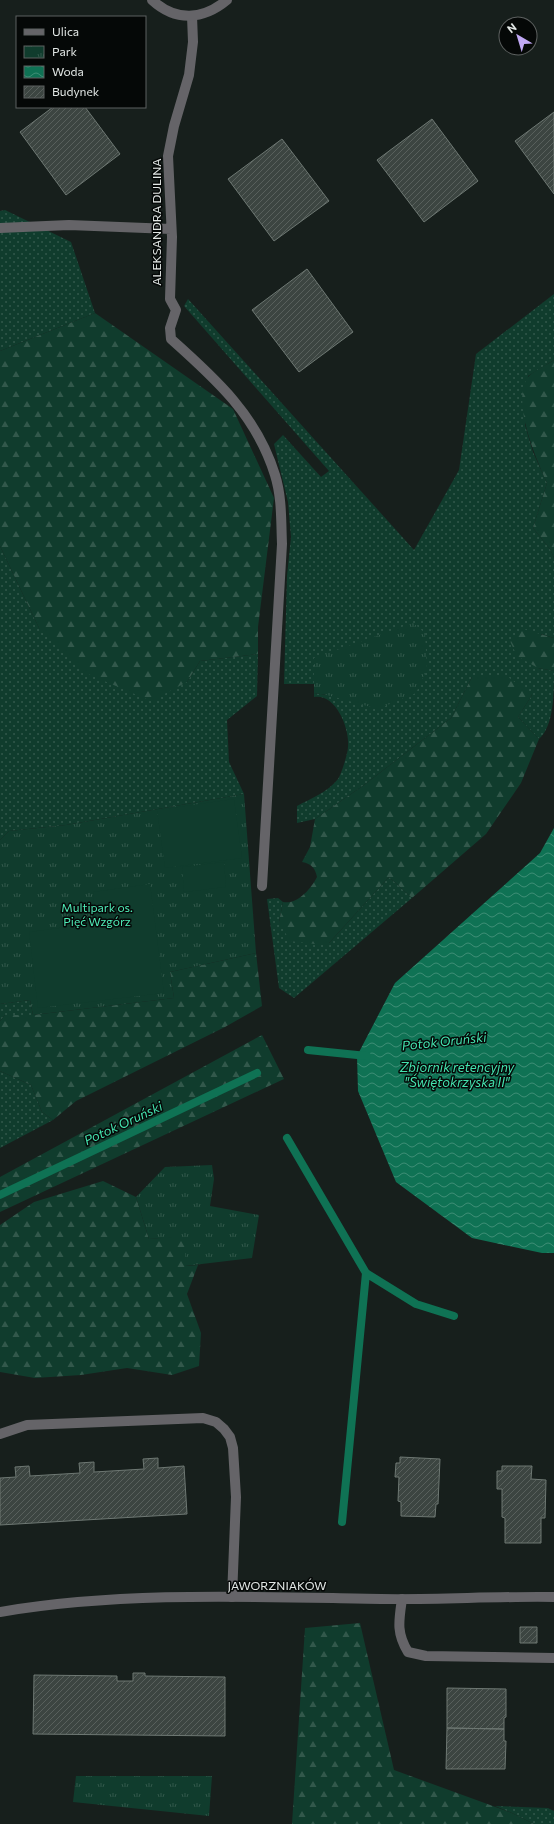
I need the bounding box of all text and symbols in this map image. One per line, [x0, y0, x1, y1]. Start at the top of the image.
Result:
legend [16, 16, 146, 108]
north arrow [498, 16, 538, 56]
text: N [504, 20, 519, 35]
text: Ulica [52, 24, 79, 38]
text: Park [52, 44, 78, 58]
text: Woda [52, 64, 84, 78]
text: Budynek [52, 84, 100, 98]
street label: ALEKSANDRA DULINA [149, 158, 163, 286]
park label: Multipark os. Pięć Wzgórz [61, 900, 133, 928]
water label: Potok Oruński [401, 1029, 488, 1053]
water label: Zbiornik retencyjny "Świętokrzyska II" [399, 1059, 516, 1090]
water label: Potok Oruński [81, 1098, 165, 1148]
street label: JAWORZNIAKÓW [228, 1578, 326, 1593]

